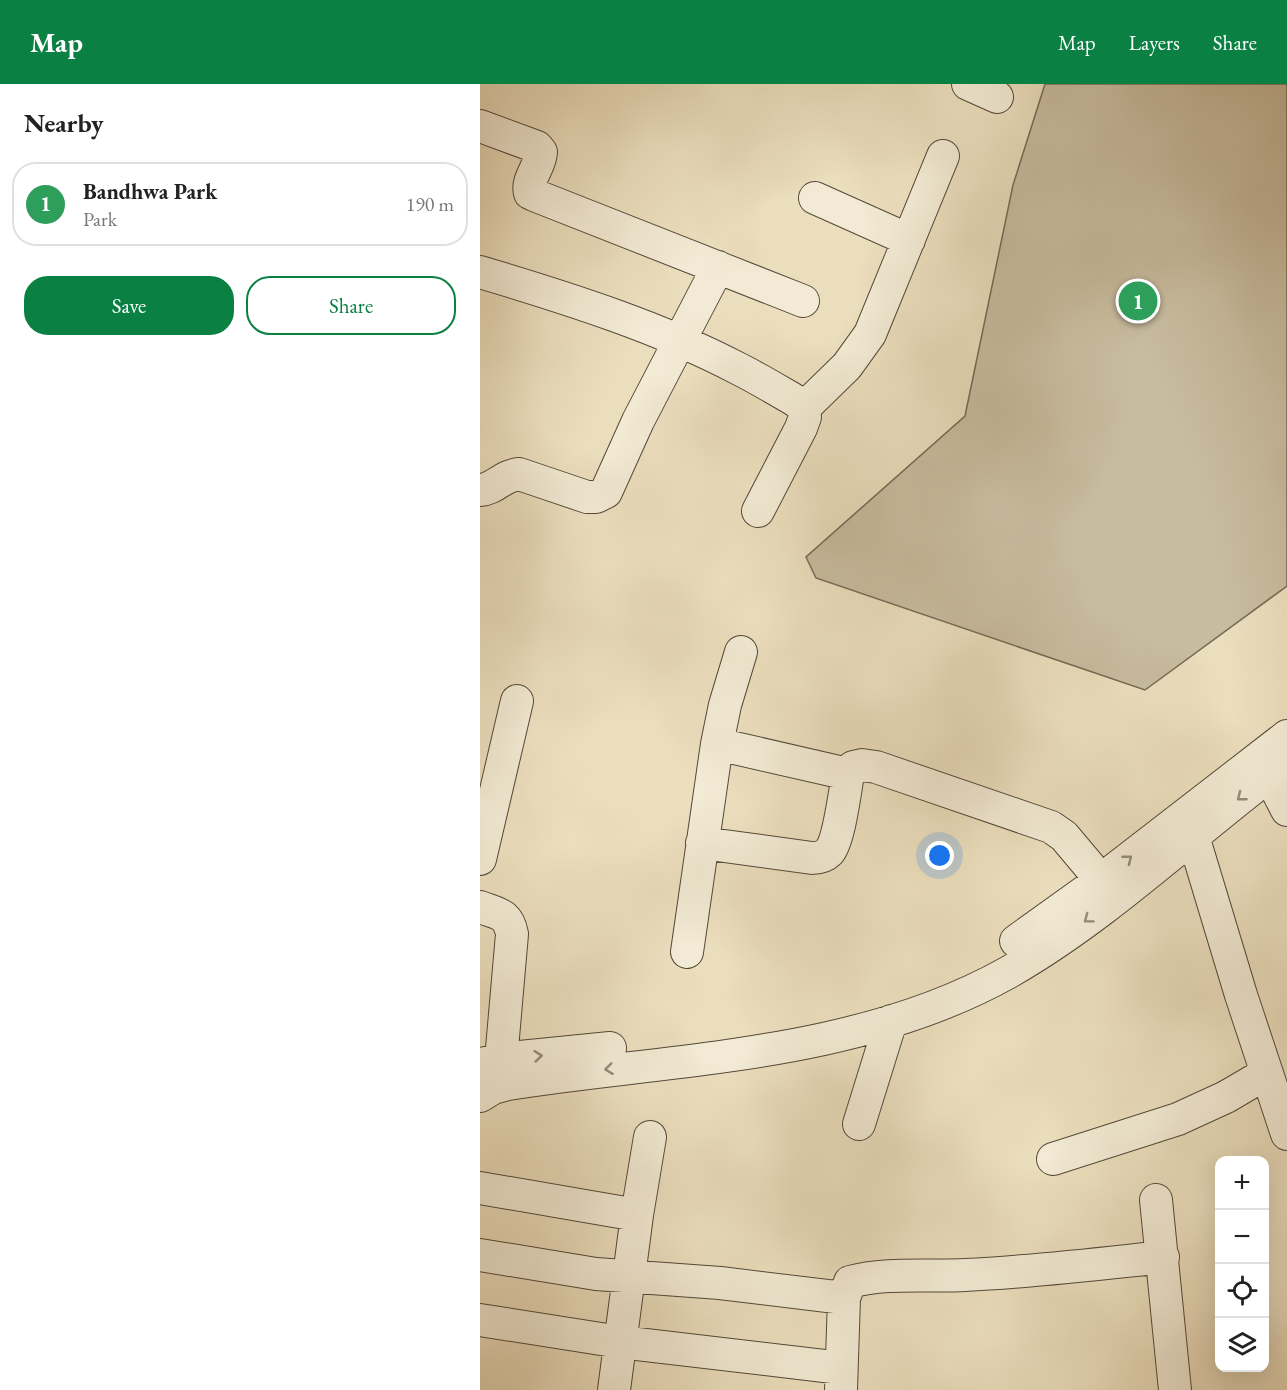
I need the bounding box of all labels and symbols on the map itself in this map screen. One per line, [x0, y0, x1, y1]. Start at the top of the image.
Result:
pin: 1 [1118, 278, 1158, 324]
one-way arrow [1236, 790, 1247, 801]
your location [925, 841, 954, 870]
one-way arrow [1121, 856, 1132, 867]
one-way arrow [1084, 911, 1095, 922]
one-way arrow [533, 1050, 542, 1063]
one-way arrow [604, 1063, 613, 1075]

